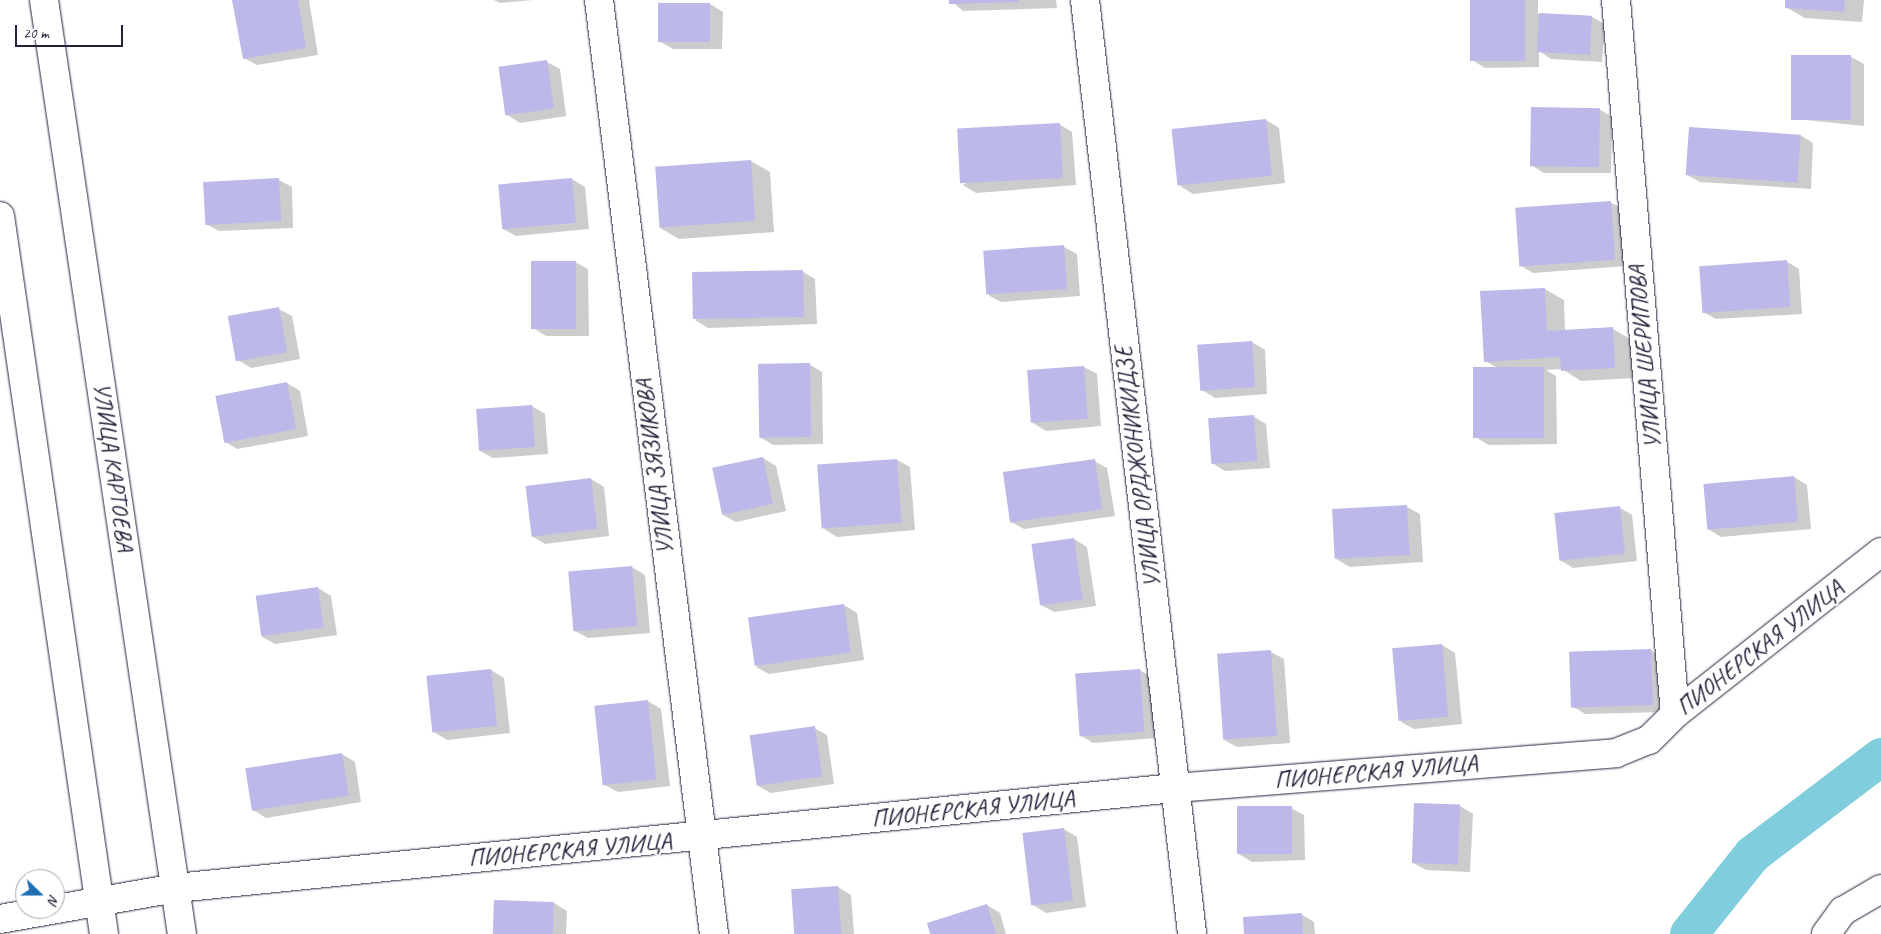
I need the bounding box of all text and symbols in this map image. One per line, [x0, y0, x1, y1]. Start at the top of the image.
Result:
scale bar [18, 15, 125, 47]
text: 20 m [23, 24, 49, 43]
street label: УЛИЦА ШЕРИПОВА [1623, 264, 1667, 450]
street label: УЛИЦА ОРДЖОНИКИДЗЕ [1109, 342, 1167, 592]
street label: УЛИЦА ЗЯЗИКОВА [630, 378, 680, 556]
street label: УЛИЦА КАРТОЕВА [87, 380, 139, 554]
street label: ПИОНЕРСКАЯ УЛИЦА [1671, 574, 1849, 722]
street label: ПИОНЕРСКАЯ УЛИЦА [1274, 749, 1478, 795]
street label: ПИОНЕРСКАЯ УЛИЦА [871, 784, 1075, 834]
street label: ПИОНЕРСКАЯ УЛИЦА [468, 827, 672, 873]
north arrow [15, 869, 65, 919]
text: N [44, 892, 63, 907]

